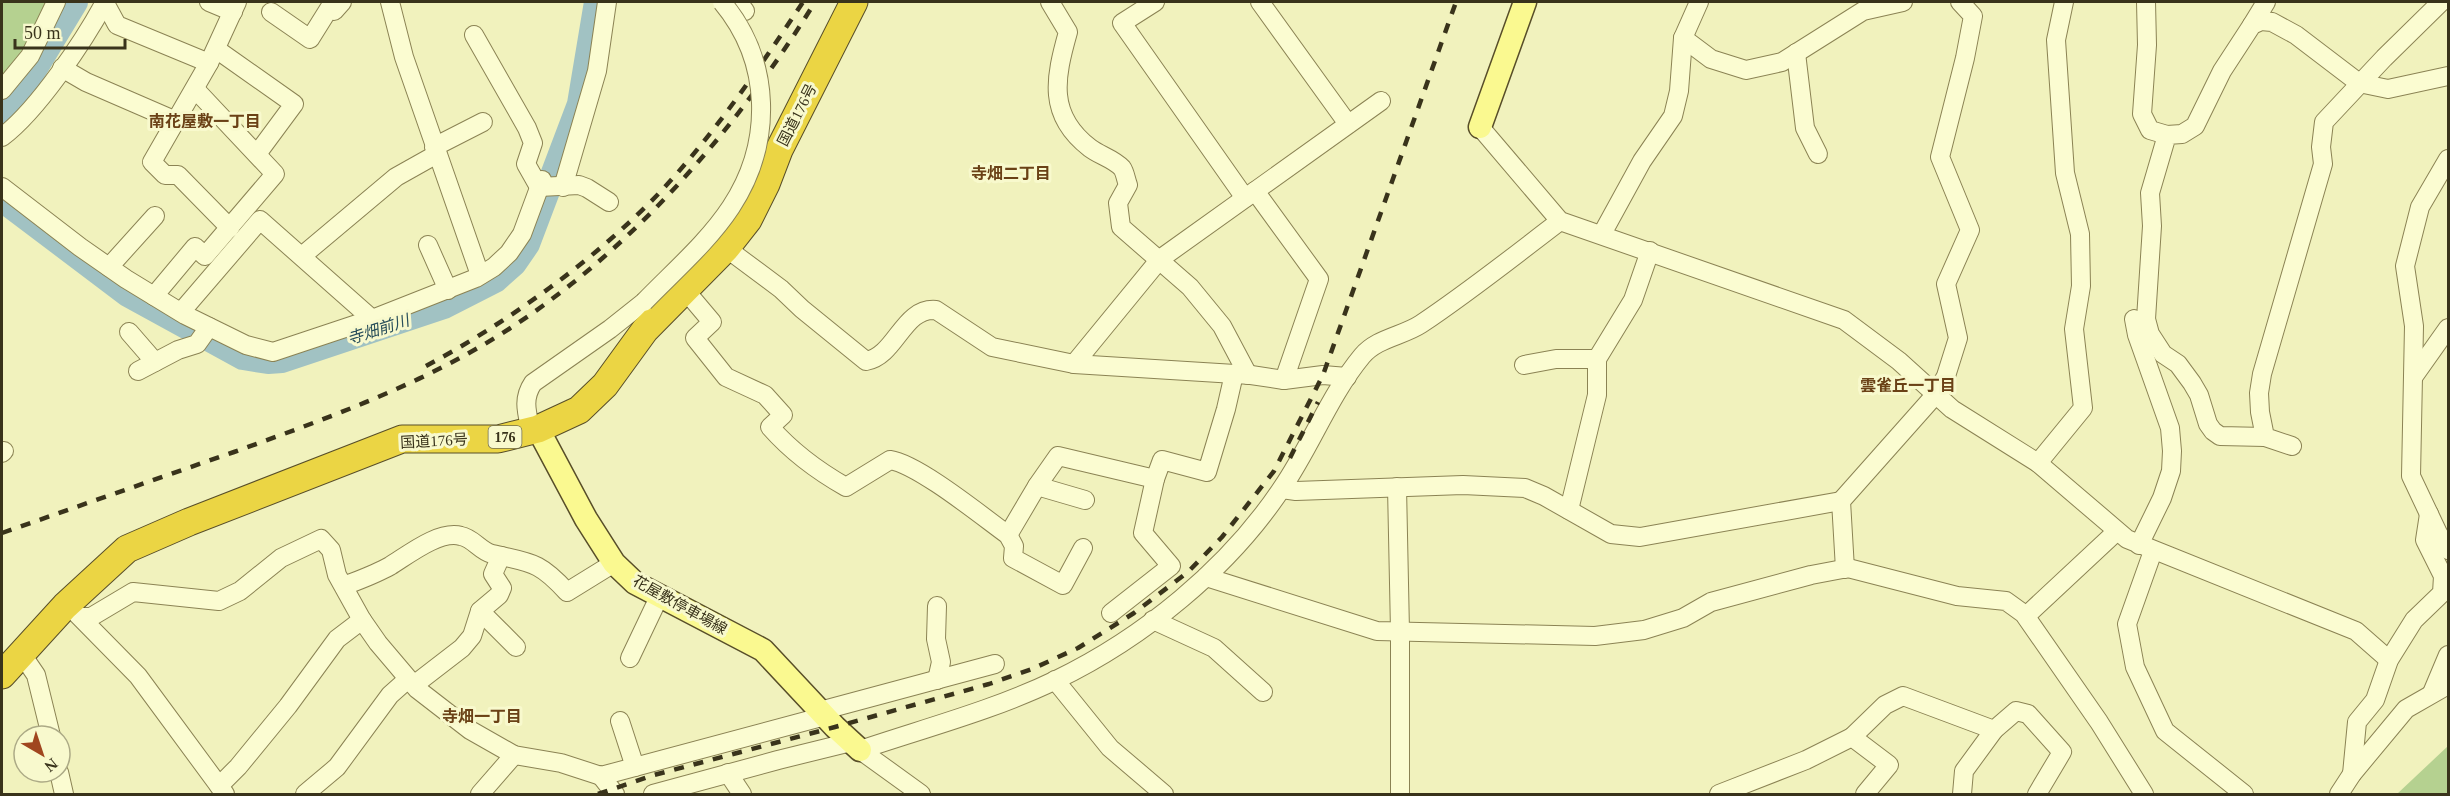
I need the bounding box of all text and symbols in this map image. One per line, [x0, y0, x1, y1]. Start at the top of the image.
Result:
scale bar [15, 12, 124, 50]
text: 50 m [24, 23, 61, 43]
street label: 国道176号 [775, 81, 819, 149]
district label: 南花屋敷一丁目 [149, 112, 261, 130]
district label: 寺畑二丁目 [971, 165, 1051, 182]
water label: 寺畑前川 [345, 311, 413, 347]
district label: 雲雀丘一丁目 [1860, 377, 1956, 394]
road number: 176 [488, 426, 522, 448]
street label: 国道176号 [400, 431, 468, 451]
street label: 花屋敷停車場線 [630, 572, 730, 637]
district label: 寺畑一丁目 [442, 708, 522, 725]
north arrow [12, 724, 72, 784]
text: N [41, 755, 61, 776]

